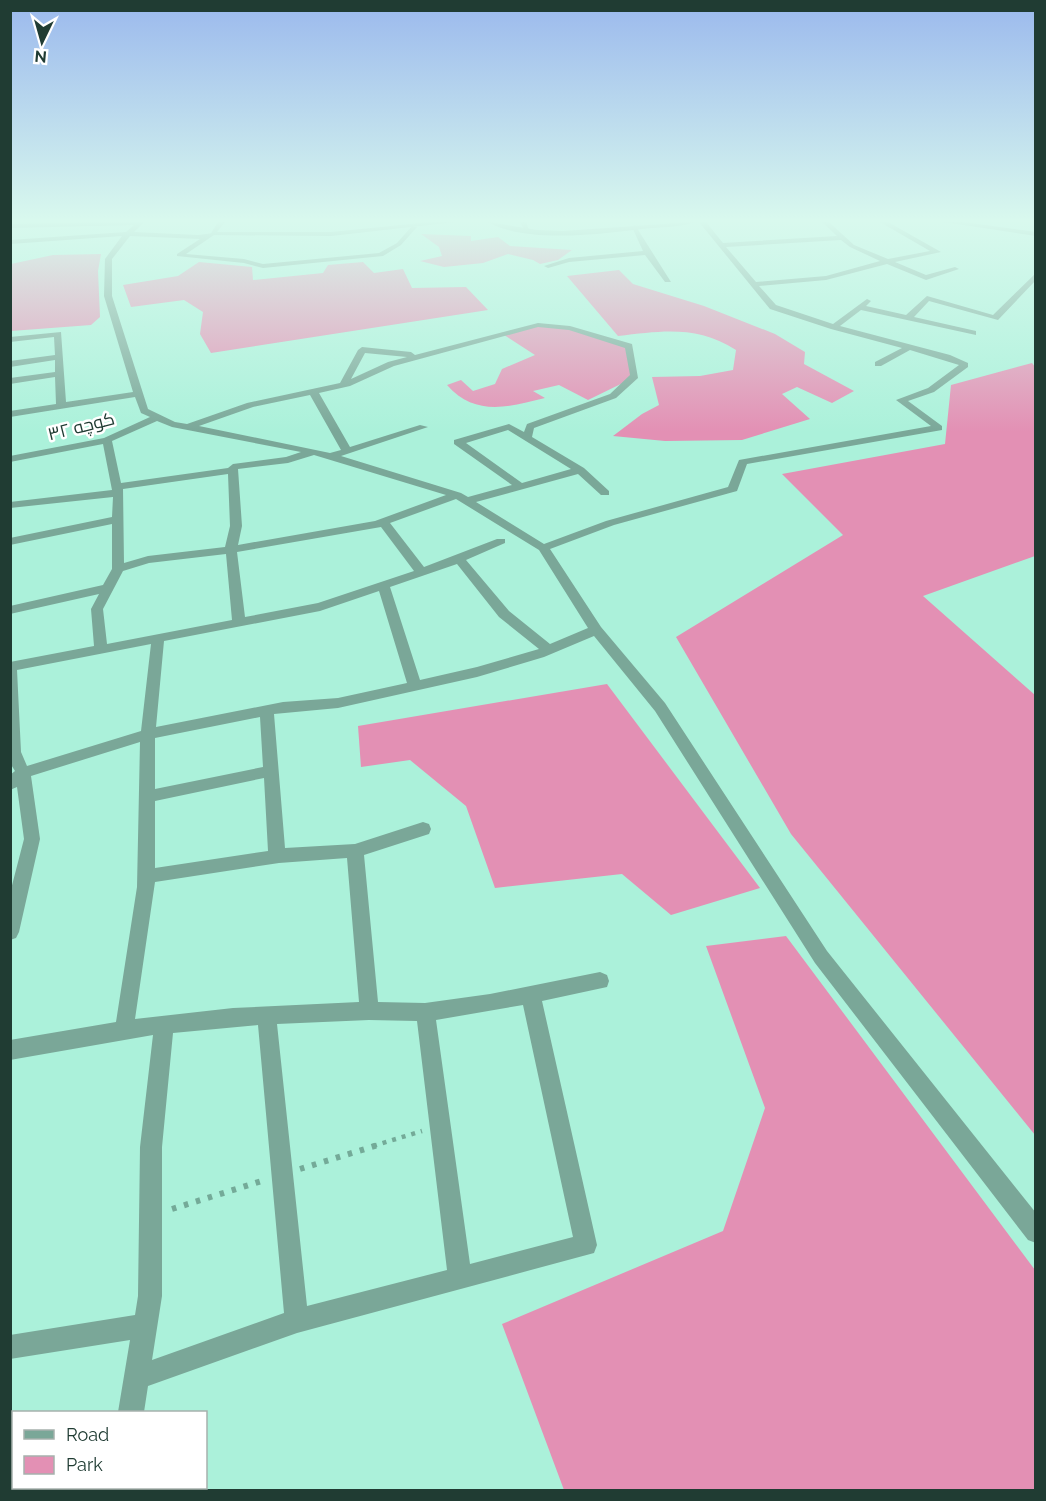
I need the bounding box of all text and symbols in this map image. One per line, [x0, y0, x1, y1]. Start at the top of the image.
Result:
north arrow [12, 12, 72, 72]
text: N [34, 46, 48, 66]
street label: کوچه ۳۲ [45, 408, 117, 446]
legend [12, 1411, 207, 1489]
text: Road [66, 1424, 109, 1445]
text: Park [66, 1454, 103, 1475]

